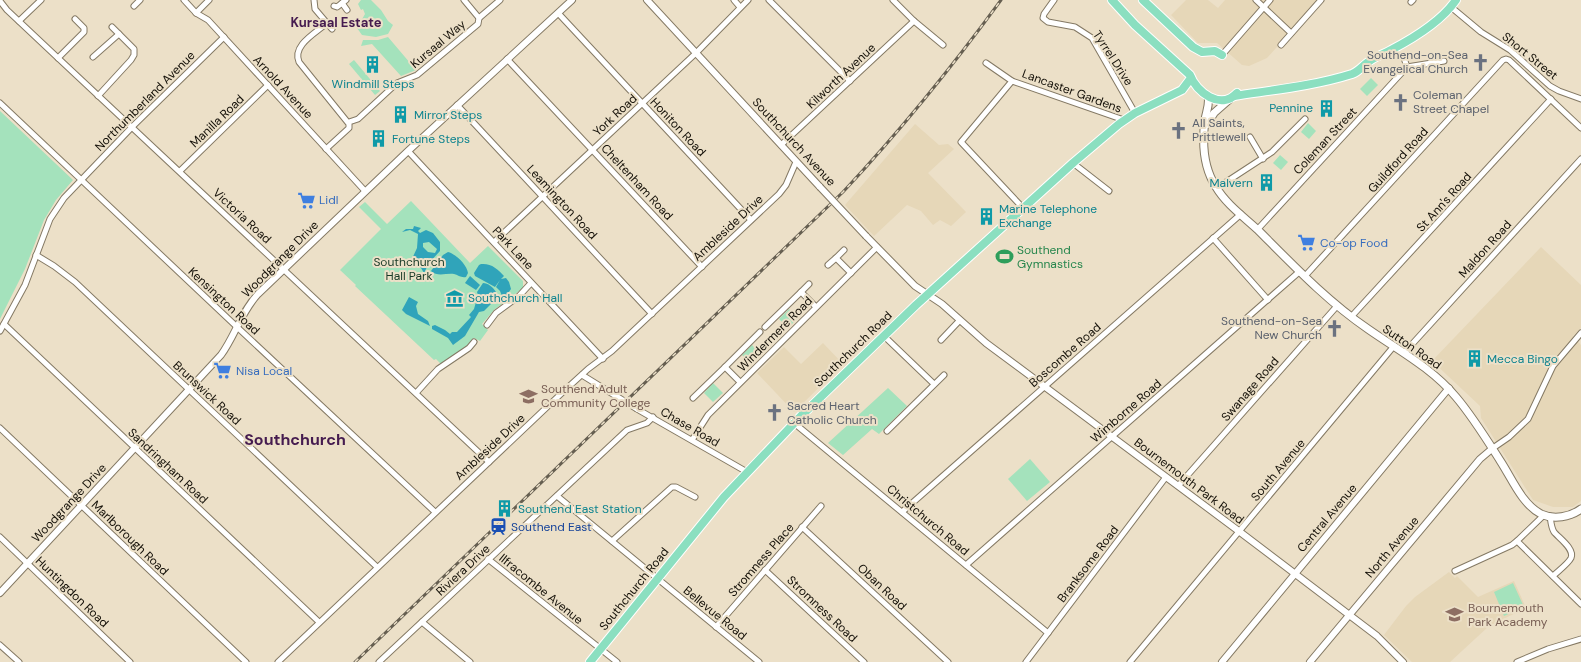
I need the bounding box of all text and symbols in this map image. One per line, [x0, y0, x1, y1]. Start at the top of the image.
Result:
district label: Kursaal Estate [290, 14, 382, 31]
street label: Kursaal Way [407, 16, 469, 72]
street label: Tyrrel Drive [1089, 27, 1137, 89]
street label: Short Street [1499, 29, 1561, 84]
street label: Kilworth Avenue [803, 40, 879, 112]
street label: Northumberland Avenue [91, 47, 199, 155]
place label: Southend-on-Sea Evangelical Church [1363, 47, 1468, 77]
street label: Arnold Avenue [250, 52, 316, 122]
church icon: Southend-on-Sea Evangelical Church [1471, 52, 1491, 72]
building icon: Windmill Steps [363, 55, 383, 75]
street label: Lancaster Gardens [1020, 66, 1124, 116]
place label: Windmill Steps [332, 76, 414, 92]
place label: Coleman Street Chapel [1413, 87, 1489, 117]
street label: Manilla Road [186, 91, 248, 151]
street label: York Road [590, 91, 640, 139]
church icon: Coleman Street Chapel [1390, 92, 1410, 112]
street label: Honiton Road [647, 94, 709, 160]
street label: Southchurch Avenue [749, 94, 839, 190]
building icon: Pennine [1316, 98, 1336, 118]
place label: Pennine [1269, 100, 1313, 116]
street label: Coleman Street [1290, 104, 1361, 178]
building icon: Mirror Steps [391, 105, 411, 125]
place label: Mirror Steps [414, 107, 482, 123]
place label: All Saints, Prittlewell [1192, 115, 1246, 145]
church icon: All Saints, Prittlewell [1169, 120, 1189, 140]
street label: Guildford Road [1364, 124, 1432, 196]
building icon: Fortune Steps [369, 129, 389, 149]
place label: Fortune Steps [392, 131, 470, 147]
street label: Cheltenham Road [598, 141, 676, 223]
street label: Leamington Road [523, 161, 601, 243]
street label: St Ann's Road [1413, 169, 1475, 235]
building icon: Malvern [1256, 173, 1276, 193]
place label: Malvern [1210, 175, 1253, 191]
street label: Victoria Road [209, 185, 275, 247]
supermarket icon: Lidl [296, 190, 316, 210]
street label: Ambleside Drive [689, 191, 767, 265]
place label: Lidl [319, 192, 338, 208]
place label: Marine Telephone Exchange [999, 201, 1097, 231]
building icon: Marine Telephone Exchange [976, 206, 996, 226]
street label: Woodgrange Drive [238, 217, 322, 301]
street label: Maldon Road [1455, 217, 1515, 281]
street label: Park Lane [489, 223, 537, 273]
supermarket icon: Co-op Food [1297, 233, 1317, 253]
place label: Co-op Food [1320, 235, 1388, 251]
place label: Southend Gymnastics [1017, 242, 1083, 272]
sports icon: Southend Gymnastics [994, 247, 1014, 267]
park label: Southchurch Hall Park [373, 254, 445, 284]
street label: Kensington Road [185, 264, 263, 338]
museum icon: Southchurch Hall [445, 288, 465, 308]
place label: Southchurch Hall [468, 290, 562, 306]
street label: Windermere Road [734, 293, 816, 375]
street label: Southchurch Road [811, 308, 895, 390]
place label: Southend-on-Sea New Church [1221, 313, 1322, 343]
church icon: Southend-on-Sea New Church [1325, 318, 1345, 338]
street label: Boscombe Road [1026, 319, 1104, 391]
street label: Sutton Road [1379, 321, 1445, 373]
building icon: Mecca Bingo [1464, 349, 1484, 369]
place label: Mecca Bingo [1487, 351, 1558, 367]
street label: Swanage Road [1218, 353, 1282, 425]
street label: Brunswick Road [170, 357, 244, 429]
supermarket icon: Nisa Local [213, 361, 233, 381]
place label: Nisa Local [236, 363, 292, 379]
street label: Wimborne Road [1087, 376, 1165, 446]
place label: Southend Adult Community College [541, 381, 651, 411]
school or university icon: Southend Adult Community College [518, 386, 538, 406]
place label: Sacred Heart Catholic Church [787, 398, 877, 428]
church icon: Sacred Heart Catholic Church [764, 403, 784, 423]
street label: Chase Road [657, 404, 723, 450]
street label: Ambleside Drive [451, 410, 529, 484]
street label: Sandringham Road [124, 425, 212, 507]
district label: Southchurch [244, 429, 346, 450]
street label: Bournemouth Park Road [1131, 434, 1247, 528]
street label: South Avenue [1247, 435, 1309, 504]
street label: Woodgrange Drive [28, 460, 110, 546]
street label: Central Avenue [1294, 480, 1360, 556]
street label: Christchurch Road [883, 481, 973, 559]
street label: Marlborough Road [88, 497, 172, 579]
building icon: Southend East Station [495, 499, 515, 519]
place label: Southend East Station [518, 501, 642, 517]
street label: North Avenue [1362, 513, 1422, 581]
station icon: Southend East [488, 517, 508, 537]
place label: Southend East [511, 519, 592, 535]
street label: Stromness Place [725, 520, 797, 600]
street label: Branksome Road [1054, 522, 1122, 606]
street label: Riviera Drive [432, 541, 494, 599]
street label: Southchurch Road [596, 544, 672, 634]
street label: Ilfracombe Avenue [496, 550, 586, 628]
street label: Huntingdon Road [32, 553, 112, 631]
street label: Oban Road [854, 560, 910, 614]
street label: Stromness Road [783, 572, 861, 646]
street label: Bellevue Road [680, 583, 750, 643]
place label: Bournemouth Park Academy [1468, 600, 1548, 630]
school or university icon: Bournemouth Park Academy [1445, 605, 1465, 625]

